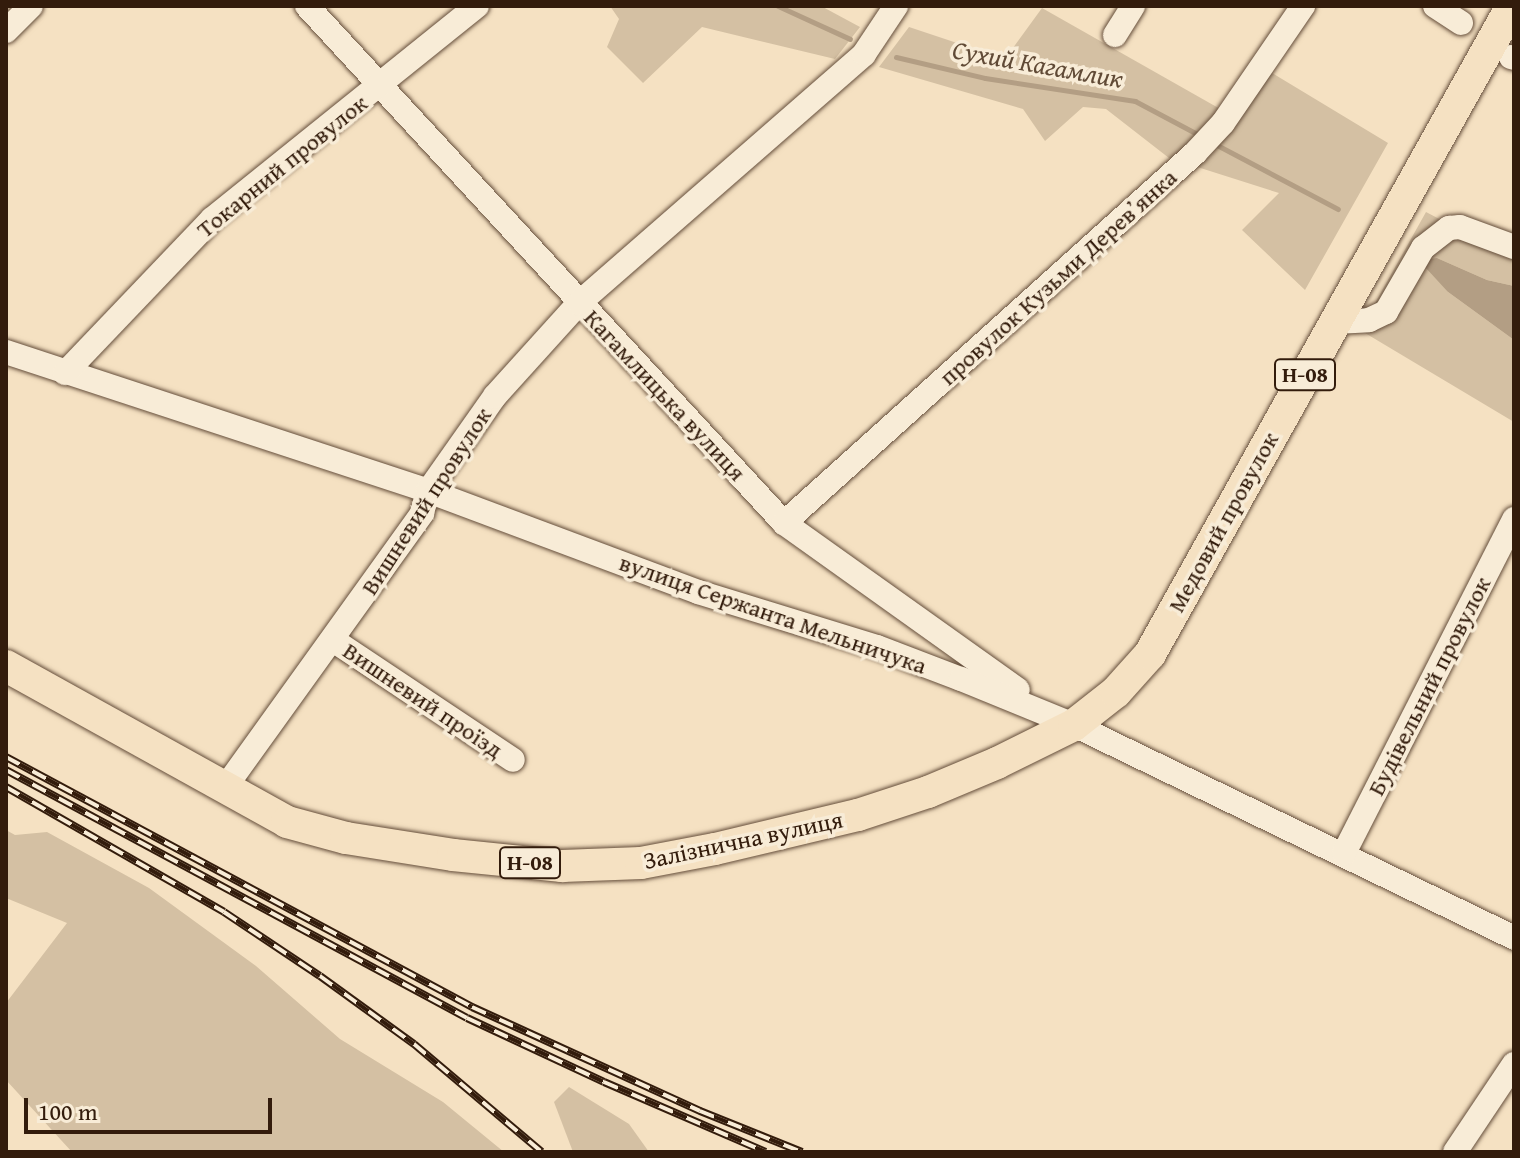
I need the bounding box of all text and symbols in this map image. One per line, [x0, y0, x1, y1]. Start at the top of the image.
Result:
water label: Сухий Кагамлик [950, 34, 1126, 94]
street label: Токарний провулок [191, 88, 373, 244]
street label: провулок Кузьми Деревʼянка [933, 163, 1183, 391]
street label: Кагамлицька вулиця [578, 303, 752, 487]
road number: Н-08 [1273, 357, 1337, 393]
street label: Вишневий провулок [355, 402, 497, 600]
street label: Медовий провулок [1162, 427, 1284, 617]
street label: вулиця Сержанта Мельничука [616, 548, 930, 680]
street label: Будівельний провулок [1361, 572, 1497, 800]
street label: Вишневий проїзд [338, 636, 508, 764]
street label: Залізнична вулиця [641, 805, 845, 875]
road number: Н-08 [498, 845, 562, 881]
scale bar [28, 1082, 276, 1132]
text: 100 m [38, 1094, 98, 1129]

